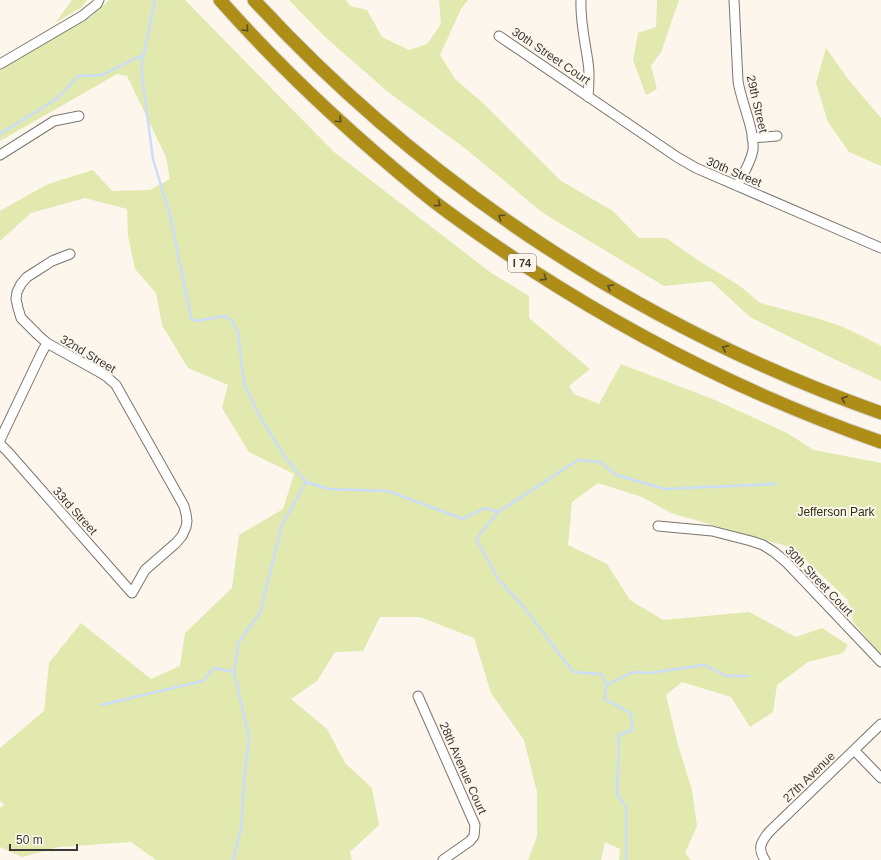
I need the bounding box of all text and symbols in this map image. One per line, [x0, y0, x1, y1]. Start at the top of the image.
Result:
one-way arrow [241, 24, 248, 31]
street label: 30th Street Court [509, 25, 593, 88]
street label: 29th Street [744, 74, 771, 135]
one-way arrow [334, 115, 341, 122]
street label: 30th Street [704, 154, 764, 190]
one-way arrow [433, 199, 440, 206]
one-way arrow [498, 214, 505, 222]
road number: I 74 [508, 254, 536, 272]
one-way arrow [540, 273, 547, 280]
one-way arrow [607, 285, 614, 292]
street label: 32nd Street [58, 332, 119, 376]
one-way arrow [722, 345, 729, 353]
one-way arrow [841, 396, 848, 404]
street label: 33rd Street [50, 484, 101, 538]
park label: Jefferson Park [797, 505, 876, 519]
street label: 30th Street Court [782, 543, 856, 619]
street label: 28th Avenue Court [436, 720, 490, 817]
street label: 27th Avenue [780, 749, 838, 805]
scale bar [10, 826, 77, 852]
text: 50 m [16, 833, 43, 847]

